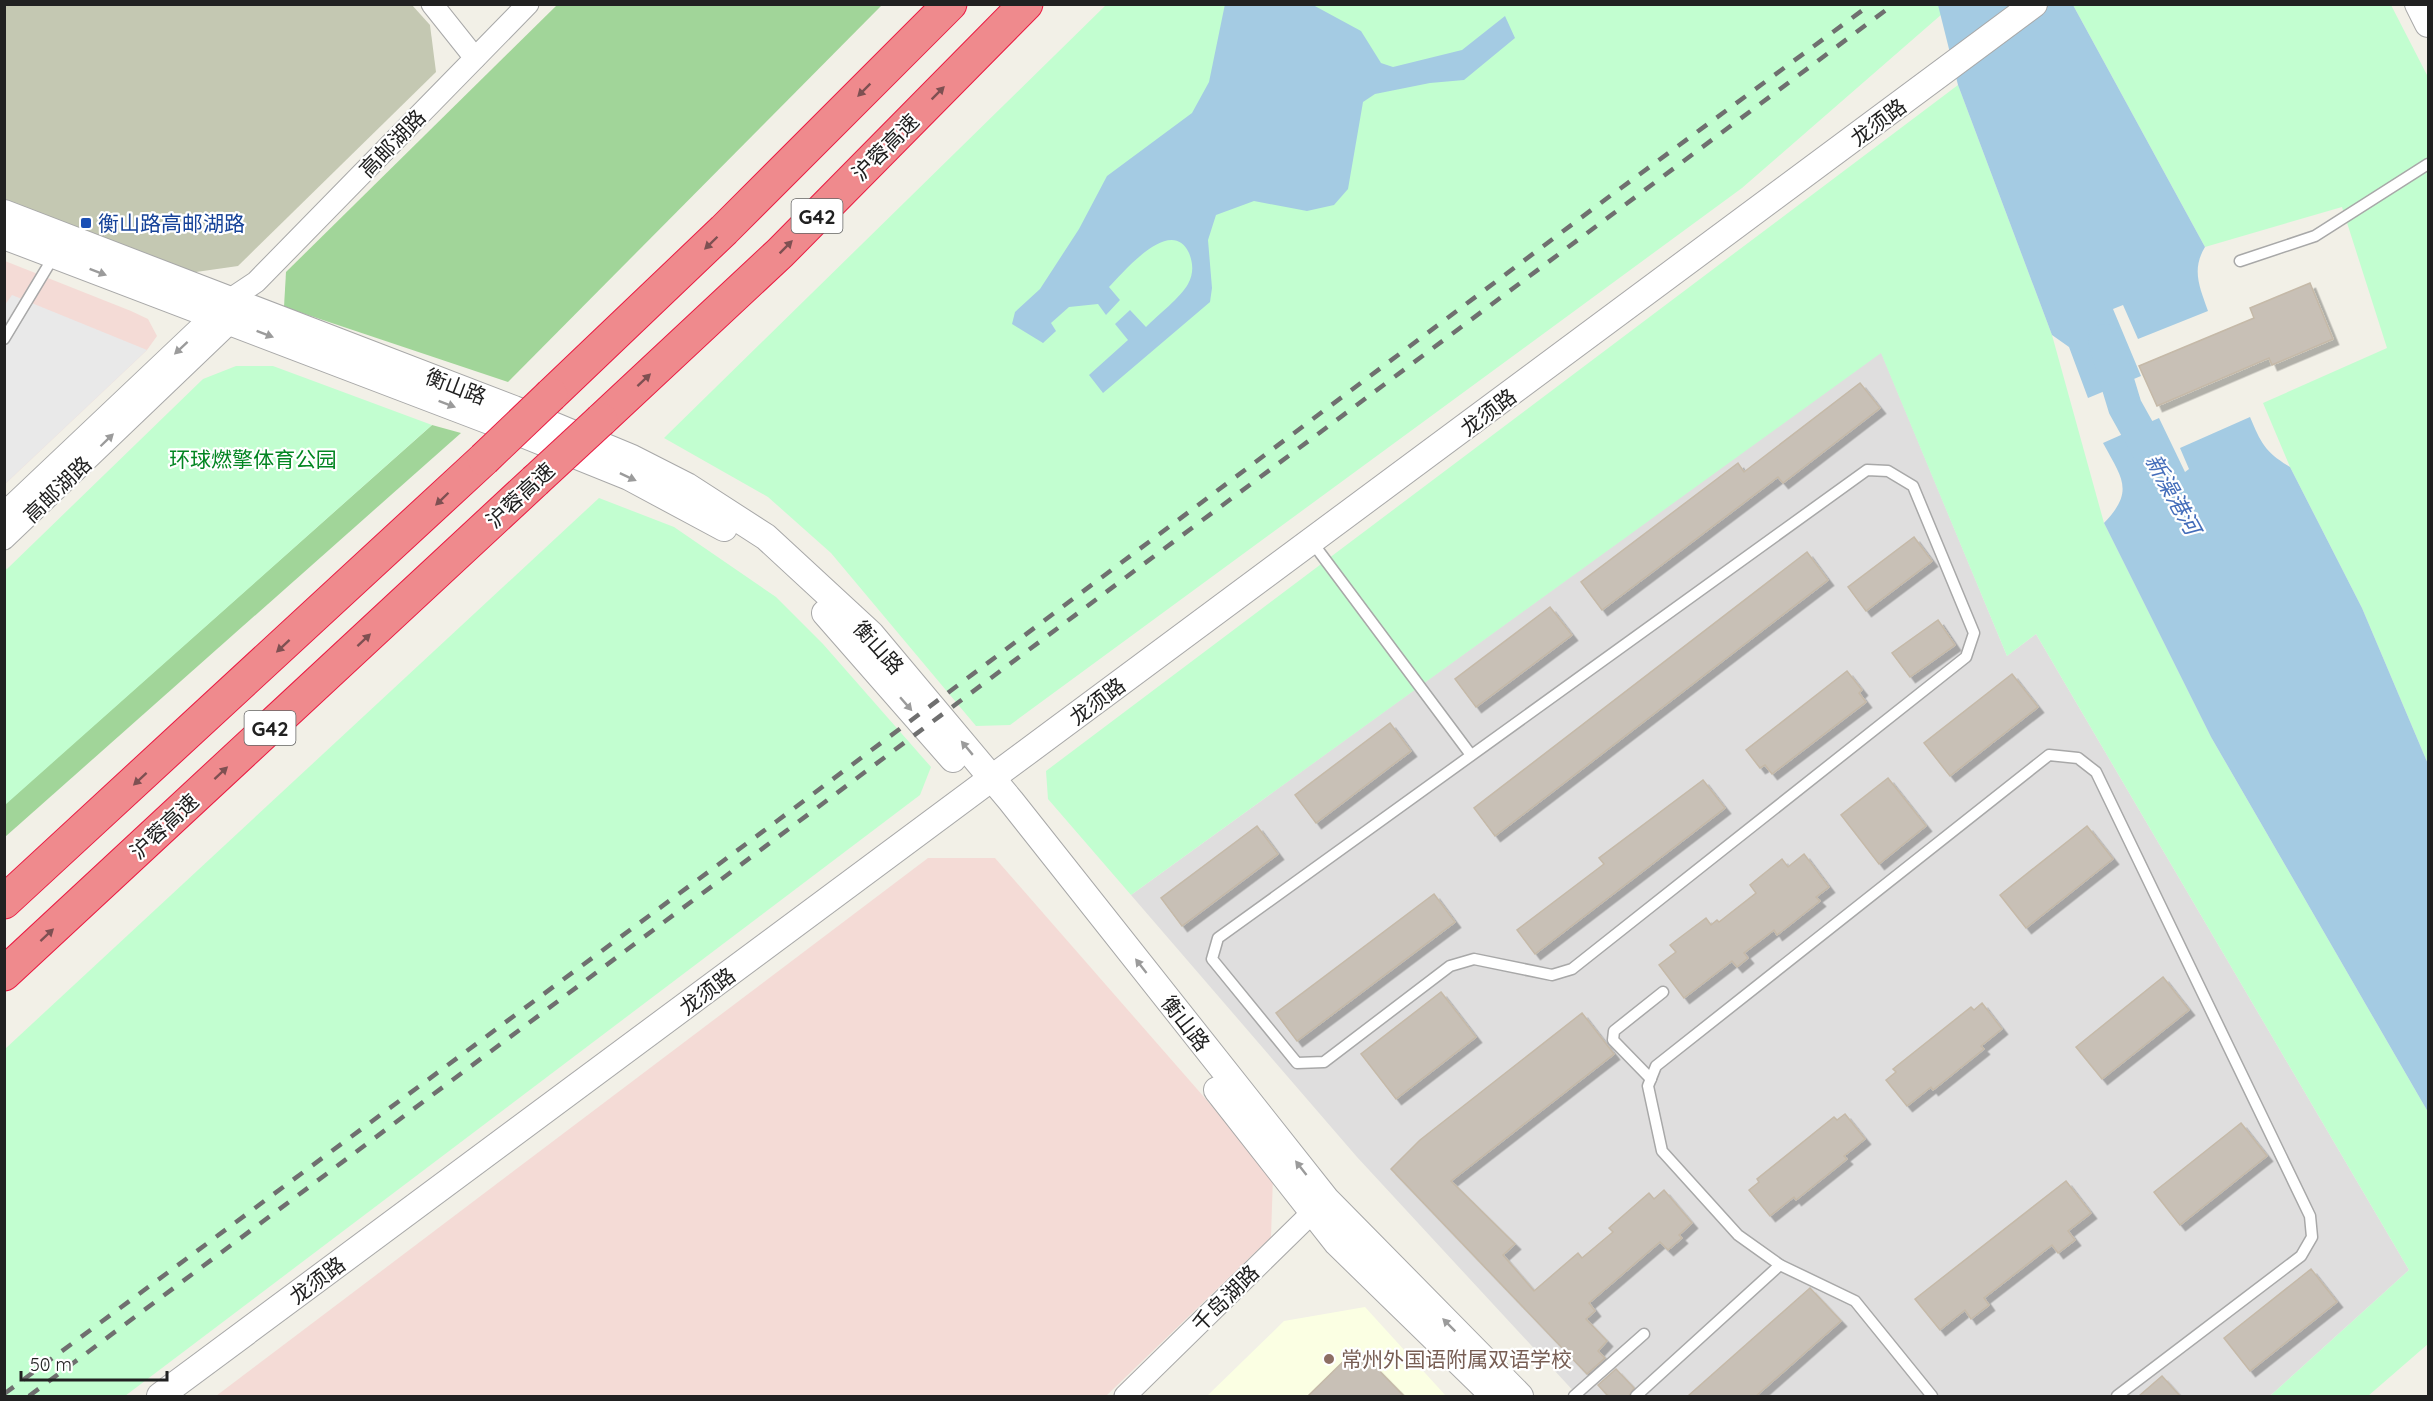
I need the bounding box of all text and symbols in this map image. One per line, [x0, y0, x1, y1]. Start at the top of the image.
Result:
one-way arrow [858, 83, 872, 97]
one-way arrow [931, 87, 945, 101]
street label: 龙须路 [1845, 93, 1911, 151]
street label: 高邮湖路 [353, 104, 431, 182]
street label: 沪蓉高速 [846, 108, 924, 186]
road number: G42 [792, 199, 842, 233]
place label: 衡山路高邮湖路 [98, 210, 245, 236]
marker: 衡山路高邮湖路 [79, 216, 93, 230]
one-way arrow [704, 235, 718, 249]
one-way arrow [779, 241, 793, 255]
one-way arrow [89, 268, 107, 278]
one-way arrow [256, 330, 274, 339]
one-way arrow [174, 340, 188, 354]
street label: 衡山路 [422, 363, 490, 409]
one-way arrow [636, 373, 651, 387]
street label: 龙须路 [1455, 383, 1521, 441]
one-way arrow [438, 400, 456, 409]
one-way arrow [100, 434, 114, 448]
park label: 环球燃擎体育公园 [169, 446, 337, 472]
water label: 新澡港河 [2139, 449, 2209, 543]
street label: 高邮湖路 [18, 450, 96, 528]
street label: 沪蓉高速 [480, 457, 560, 533]
one-way arrow [619, 473, 636, 482]
one-way arrow [435, 492, 449, 506]
street label: 衡山路 [848, 615, 910, 679]
one-way arrow [356, 634, 370, 648]
one-way arrow [276, 639, 291, 653]
street label: 龙须路 [1064, 672, 1130, 730]
one-way arrow [899, 696, 912, 712]
road number: G42 [244, 711, 296, 745]
one-way arrow [960, 740, 973, 756]
one-way arrow [213, 767, 228, 780]
one-way arrow [133, 771, 147, 785]
street label: 沪蓉高速 [124, 788, 204, 864]
one-way arrow [40, 928, 54, 942]
one-way arrow [1135, 958, 1148, 974]
street label: 龙须路 [674, 962, 740, 1020]
street label: 衡山路 [1156, 990, 1216, 1056]
one-way arrow [1294, 1160, 1307, 1176]
street label: 龙须路 [284, 1251, 350, 1309]
street label: 千岛湖路 [1186, 1259, 1264, 1337]
one-way arrow [1442, 1319, 1456, 1333]
scale bar [21, 1344, 166, 1382]
place label: 常州外国语附属双语学校 [1341, 1346, 1572, 1372]
marker: 常州外国语附属双语学校 [1322, 1352, 1336, 1366]
text: 50 m [30, 1353, 72, 1376]

